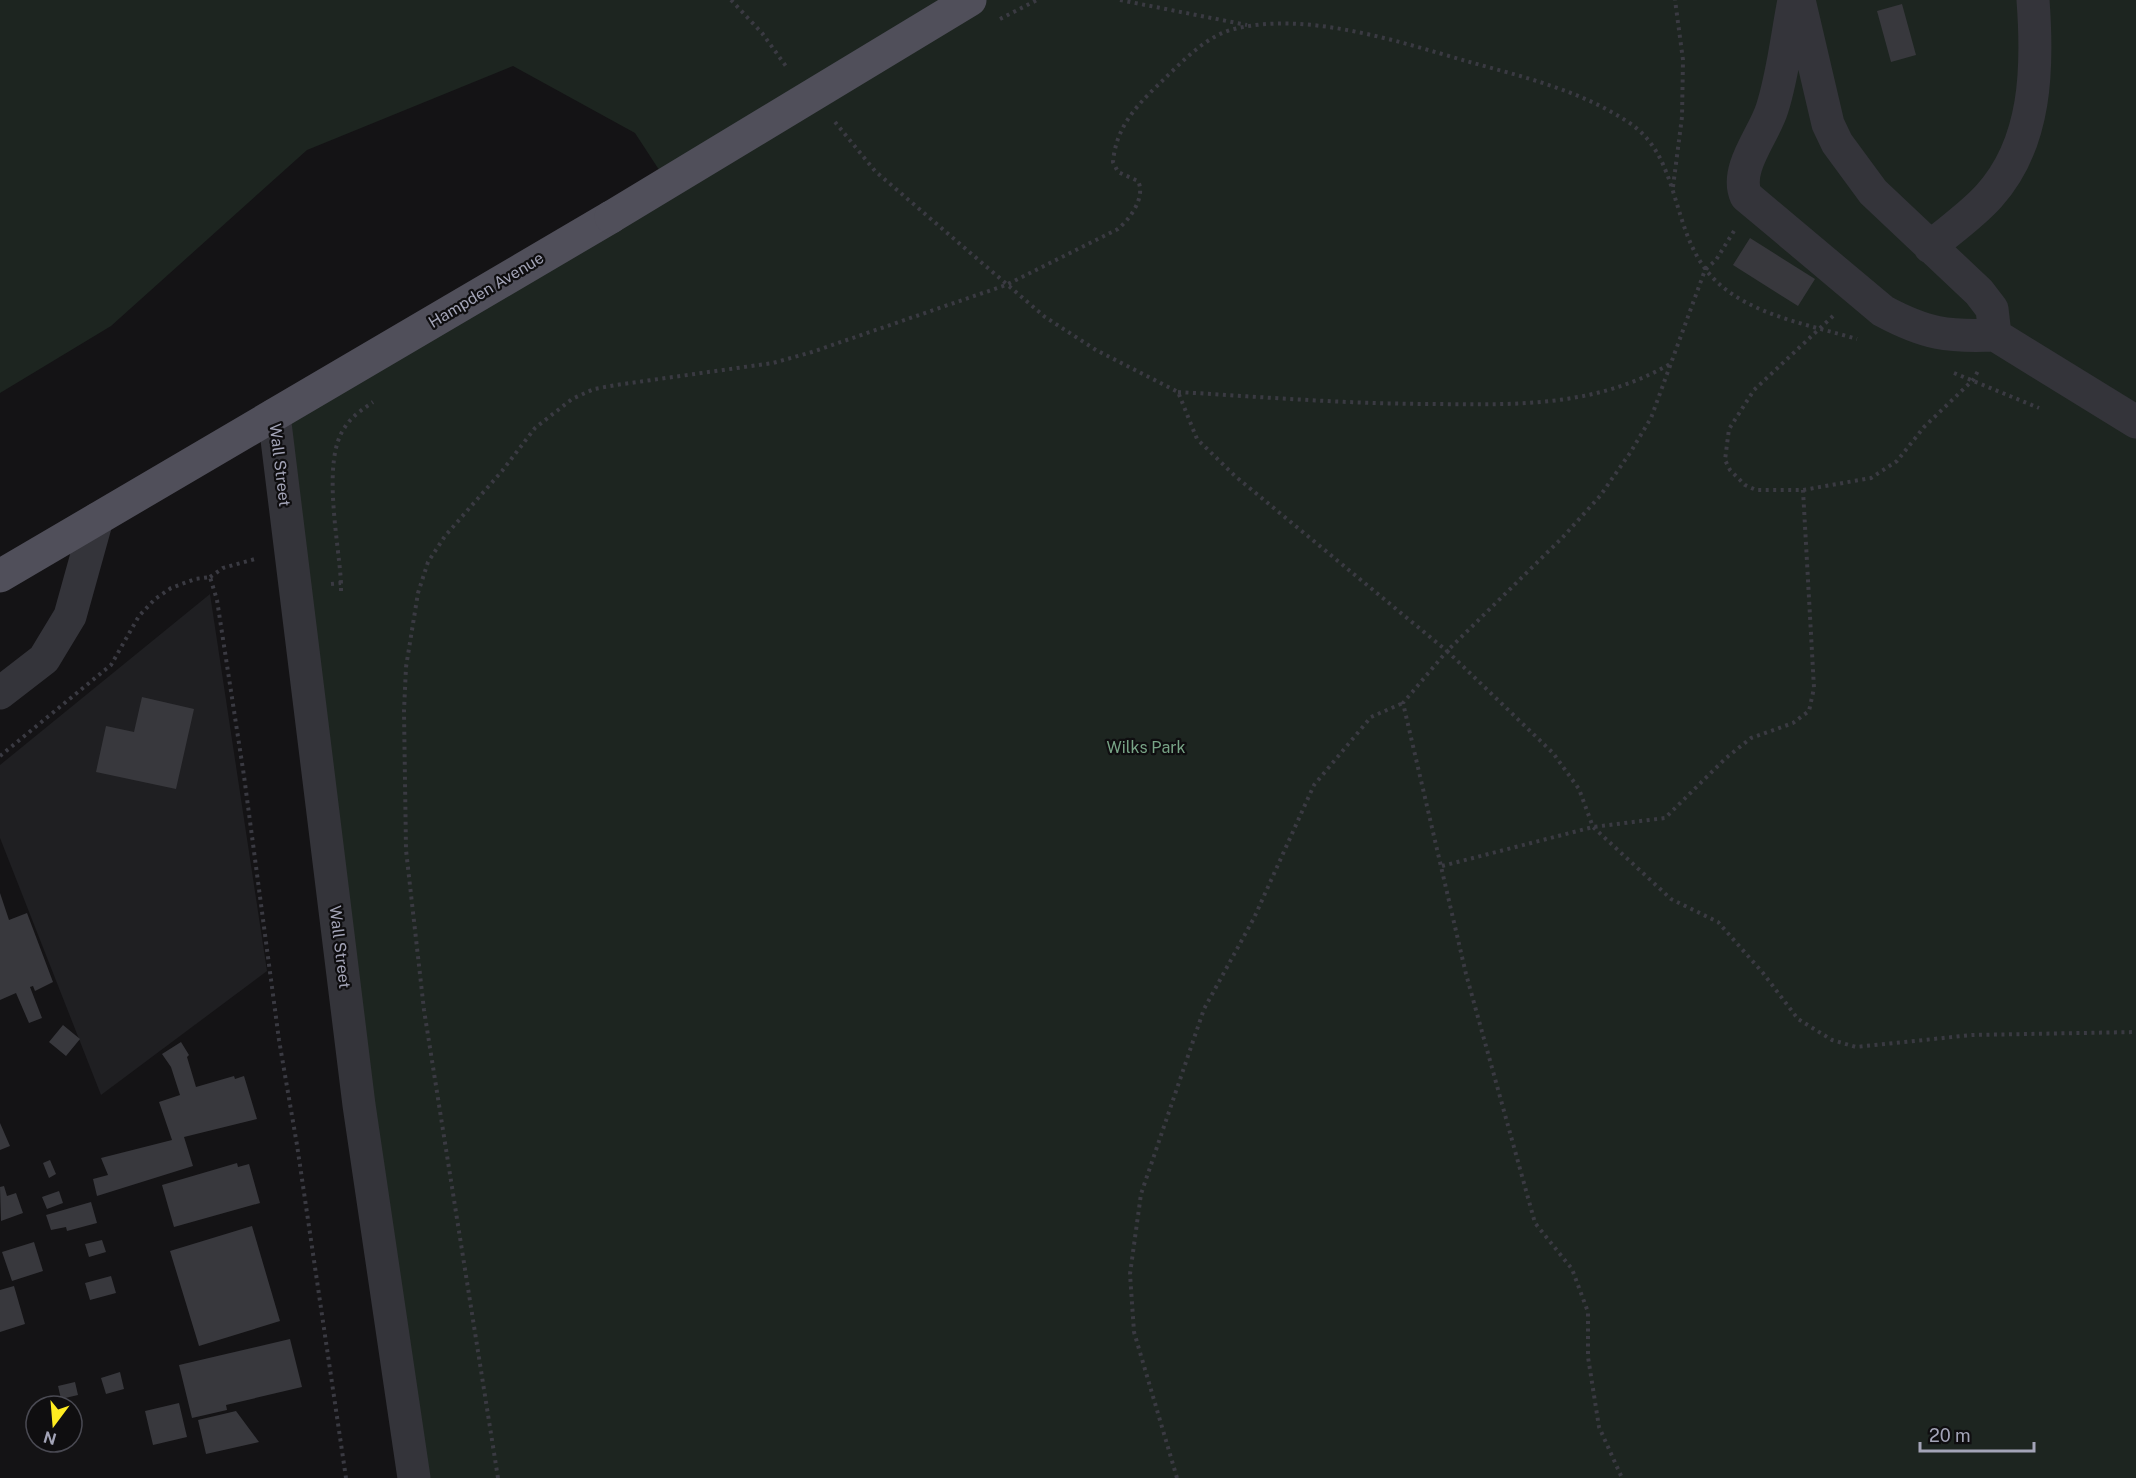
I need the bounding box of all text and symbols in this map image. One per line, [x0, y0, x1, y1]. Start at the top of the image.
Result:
street label: Hampden Avenue [425, 248, 547, 332]
street label: Wall Street [265, 422, 295, 508]
park label: Wilks Park [1107, 738, 1185, 757]
street label: Wall Street [325, 904, 355, 990]
north arrow [24, 1394, 84, 1454]
scale bar [1920, 1415, 2034, 1453]
text: 20 m [1929, 1425, 1971, 1446]
text: N [41, 1427, 59, 1449]

